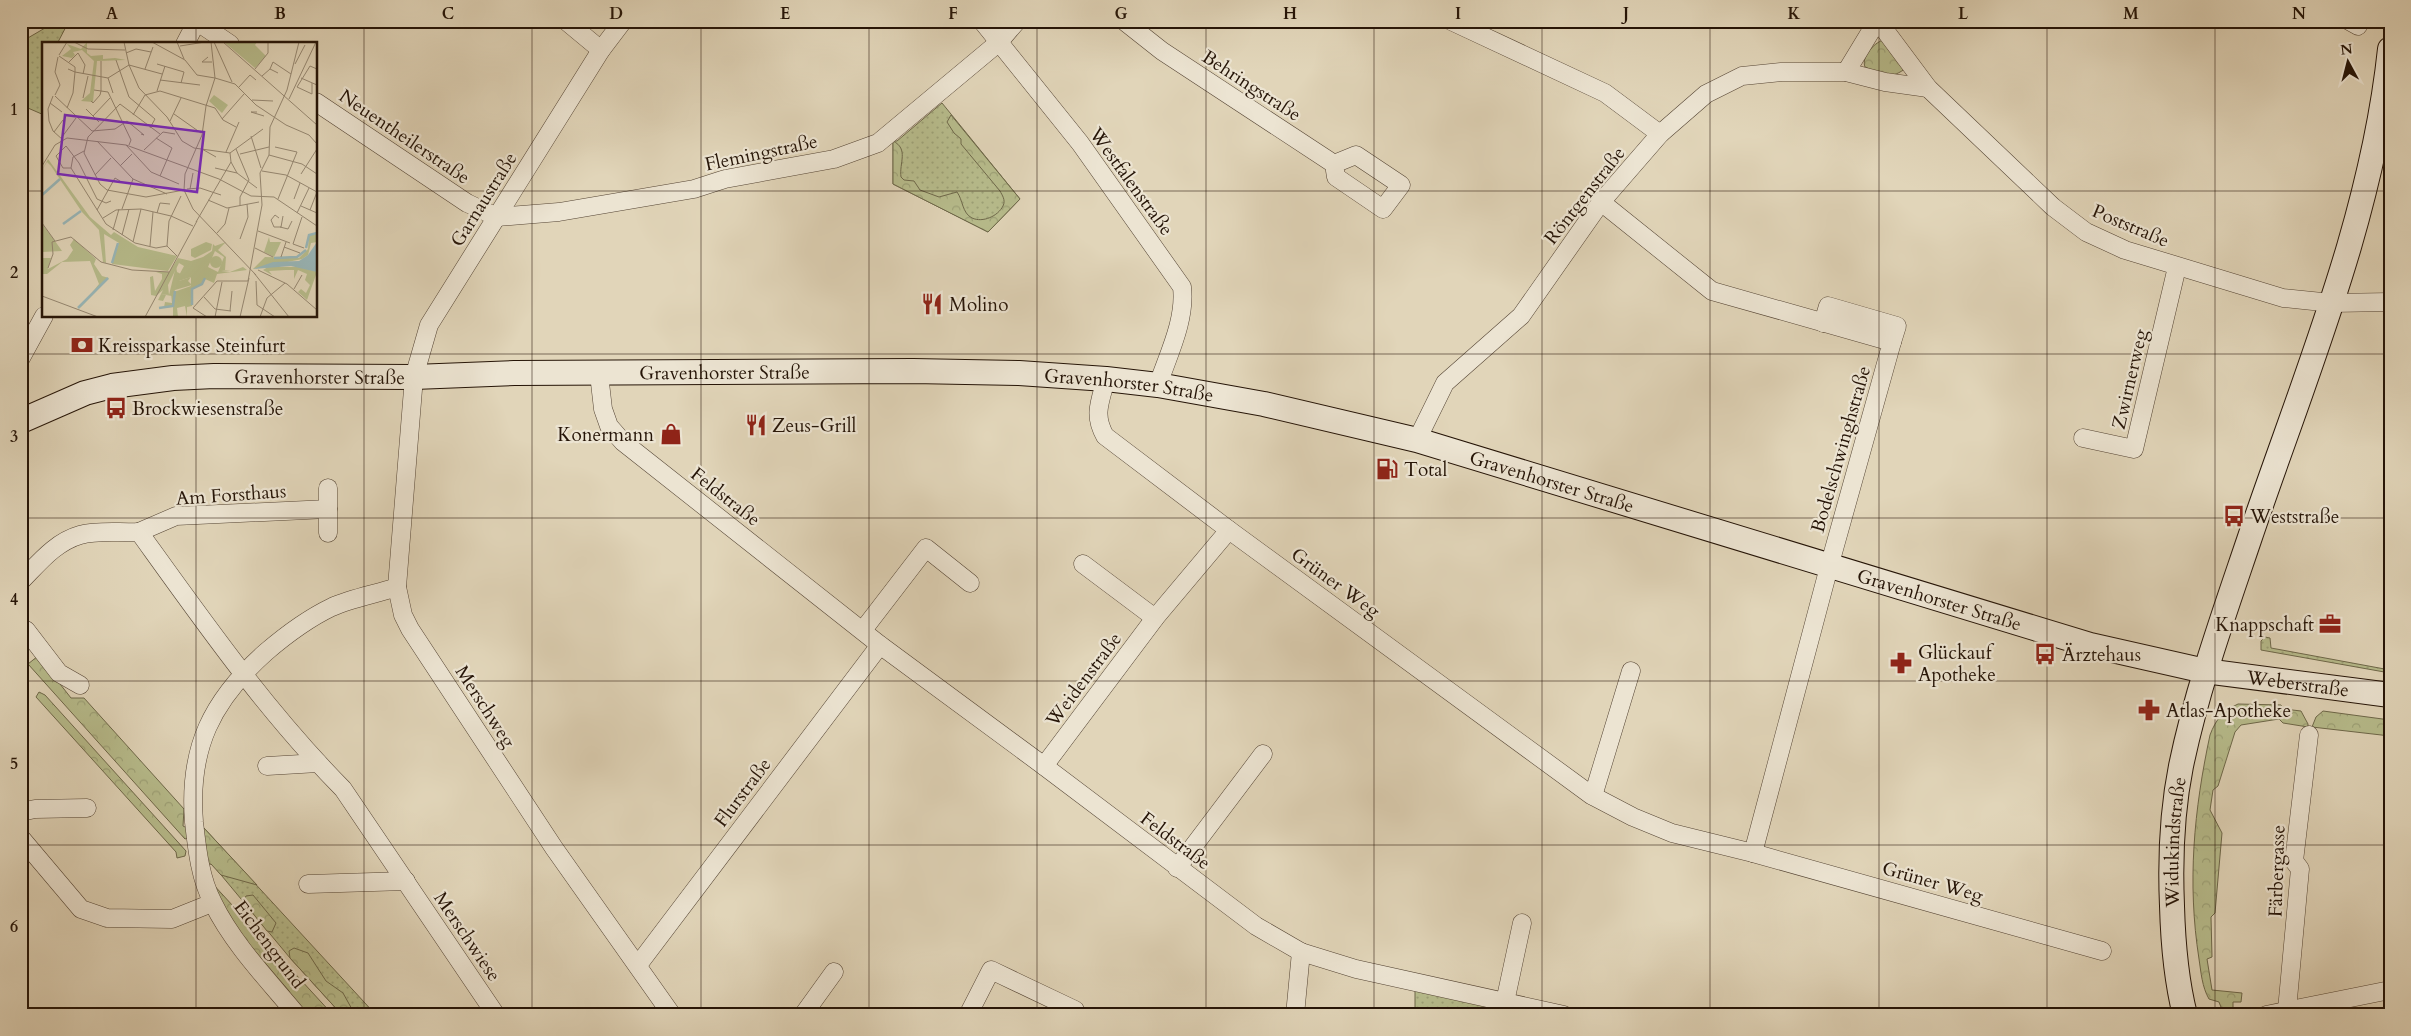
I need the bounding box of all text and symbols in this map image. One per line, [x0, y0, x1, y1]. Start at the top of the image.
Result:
text: A [106, 3, 118, 25]
text: B [274, 3, 286, 25]
text: C [442, 3, 454, 25]
text: D [609, 3, 623, 25]
text: E [780, 3, 790, 25]
text: F [948, 3, 958, 25]
text: G [1114, 3, 1128, 25]
text: H [1283, 3, 1297, 25]
text: I [1455, 3, 1461, 25]
text: J [1621, 3, 1629, 25]
text: K [1788, 3, 1801, 25]
text: L [1958, 3, 1969, 25]
text: M [2123, 3, 2139, 25]
text: N [2292, 3, 2306, 25]
north arrow [2324, 38, 2374, 88]
text: N [2339, 39, 2354, 60]
inset map [42, 42, 318, 318]
street label: Behringstraße [1197, 44, 1306, 128]
street label: Neuentheilerstraße [334, 83, 475, 190]
text: 1 [10, 99, 18, 121]
street label: Westfalenstraße [1083, 121, 1179, 241]
street label: Flemingstraße [702, 128, 820, 178]
street label: Röntgenstraße [1538, 141, 1631, 250]
street label: Garnaustraße [444, 147, 523, 252]
street label: Poststraße [2088, 198, 2173, 254]
text: 2 [10, 262, 18, 284]
restaurant icon: Molino [919, 291, 945, 317]
place label: Molino [949, 292, 1008, 318]
street label: Zwirnerweg [2106, 326, 2154, 432]
bank icon: Kreissparkasse Steinfurt [69, 332, 95, 358]
place label: Kreissparkasse Steinfurt [98, 333, 285, 359]
street label: Gravenhorster Straße [639, 360, 810, 386]
street label: Gravenhorster Straße [1043, 363, 1216, 409]
street label: Bodelschwinghstraße [1805, 363, 1877, 536]
street label: Gravenhorster Straße [234, 364, 405, 391]
bus stop icon: Brockwiesenstraße [103, 395, 129, 421]
place label: Brockwiesenstraße [132, 396, 283, 422]
restaurant icon: Zeus-Grill [743, 412, 769, 438]
place label: Zeus-Grill [772, 413, 857, 439]
shop icon: Konermann [658, 421, 684, 447]
place label: Konermann [557, 422, 654, 448]
text: 3 [10, 426, 18, 448]
street label: Gravenhorster Straße [1466, 445, 1637, 519]
fuel station icon: Total [1374, 456, 1400, 482]
place label: Total [1404, 457, 1447, 483]
street label: Feldstraße [685, 461, 766, 532]
street label: Am Forsthaus [175, 478, 287, 512]
bus stop icon: Weststraße [2221, 503, 2247, 529]
place label: Weststraße [2249, 504, 2339, 530]
street label: Grüner Weg [1286, 542, 1385, 624]
street label: Gravenhorster Straße [1854, 563, 2025, 637]
text: 4 [10, 589, 18, 611]
office icon: Knappschaft [2317, 611, 2343, 637]
place label: Knappschaft [2215, 612, 2314, 638]
street label: Weidenstraße [1039, 627, 1128, 733]
place label: Glückauf Apotheke [1918, 640, 1996, 688]
bus stop icon: Ärztehaus [2032, 641, 2058, 667]
place label: Ärztehaus [2062, 642, 2141, 668]
pharmacy icon: Glückauf Apotheke [1888, 650, 1914, 676]
street label: Merschweg [449, 660, 522, 753]
street label: Weberstraße [2244, 664, 2351, 704]
pharmacy icon: Atlas-Apotheke [2136, 697, 2162, 723]
place label: Atlas-Apotheke [2166, 698, 2291, 724]
text: 5 [10, 753, 18, 775]
street label: Flurstraße [708, 753, 777, 833]
street label: Widukindstraße [2159, 775, 2193, 909]
street label: Feldstraße [1135, 806, 1216, 876]
street label: Färbergasse [2262, 825, 2292, 917]
street label: Grüner Weg [1879, 855, 1987, 909]
street label: Merschwiese [428, 887, 507, 987]
street label: Eichengrund [227, 895, 311, 994]
text: 6 [10, 916, 18, 938]

